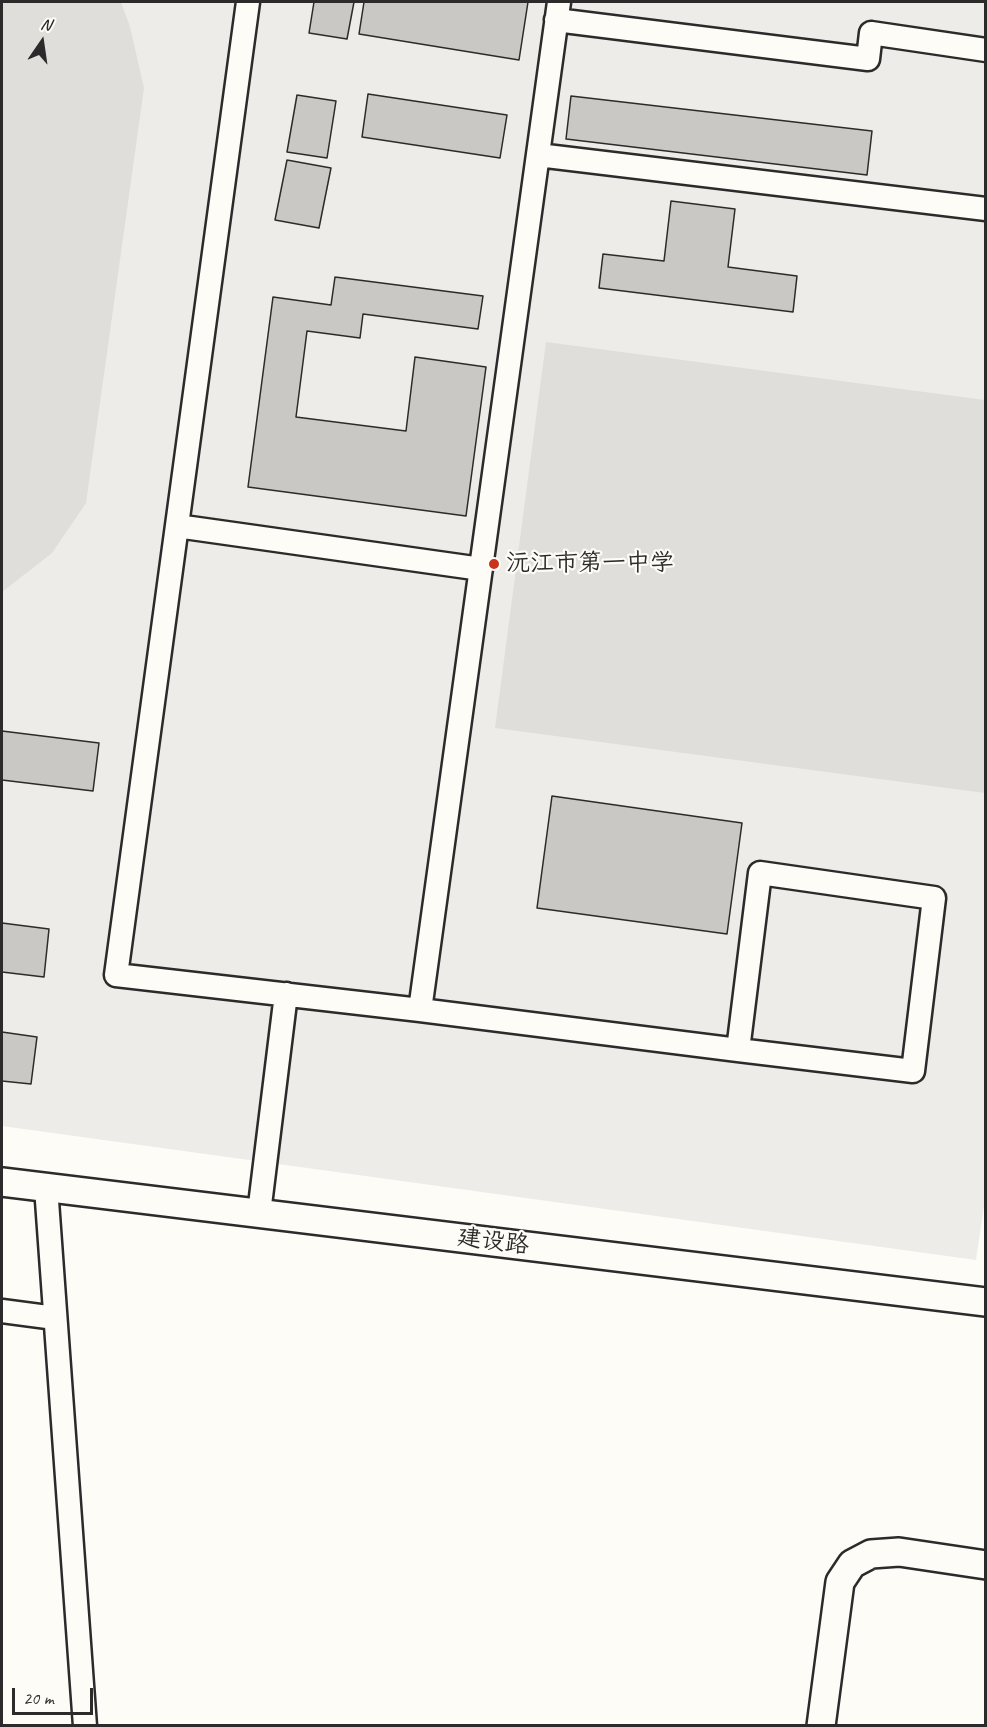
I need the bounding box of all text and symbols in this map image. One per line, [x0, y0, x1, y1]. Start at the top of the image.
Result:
north arrow [12, 12, 72, 72]
text: N [39, 14, 53, 35]
place label: 沅江市第一中学 [506, 550, 674, 578]
marker: 沅江市第一中学 [487, 557, 501, 571]
street label: 建设路 [456, 1223, 530, 1261]
scale bar [15, 1676, 96, 1714]
text: 20 m [23, 1687, 54, 1709]

